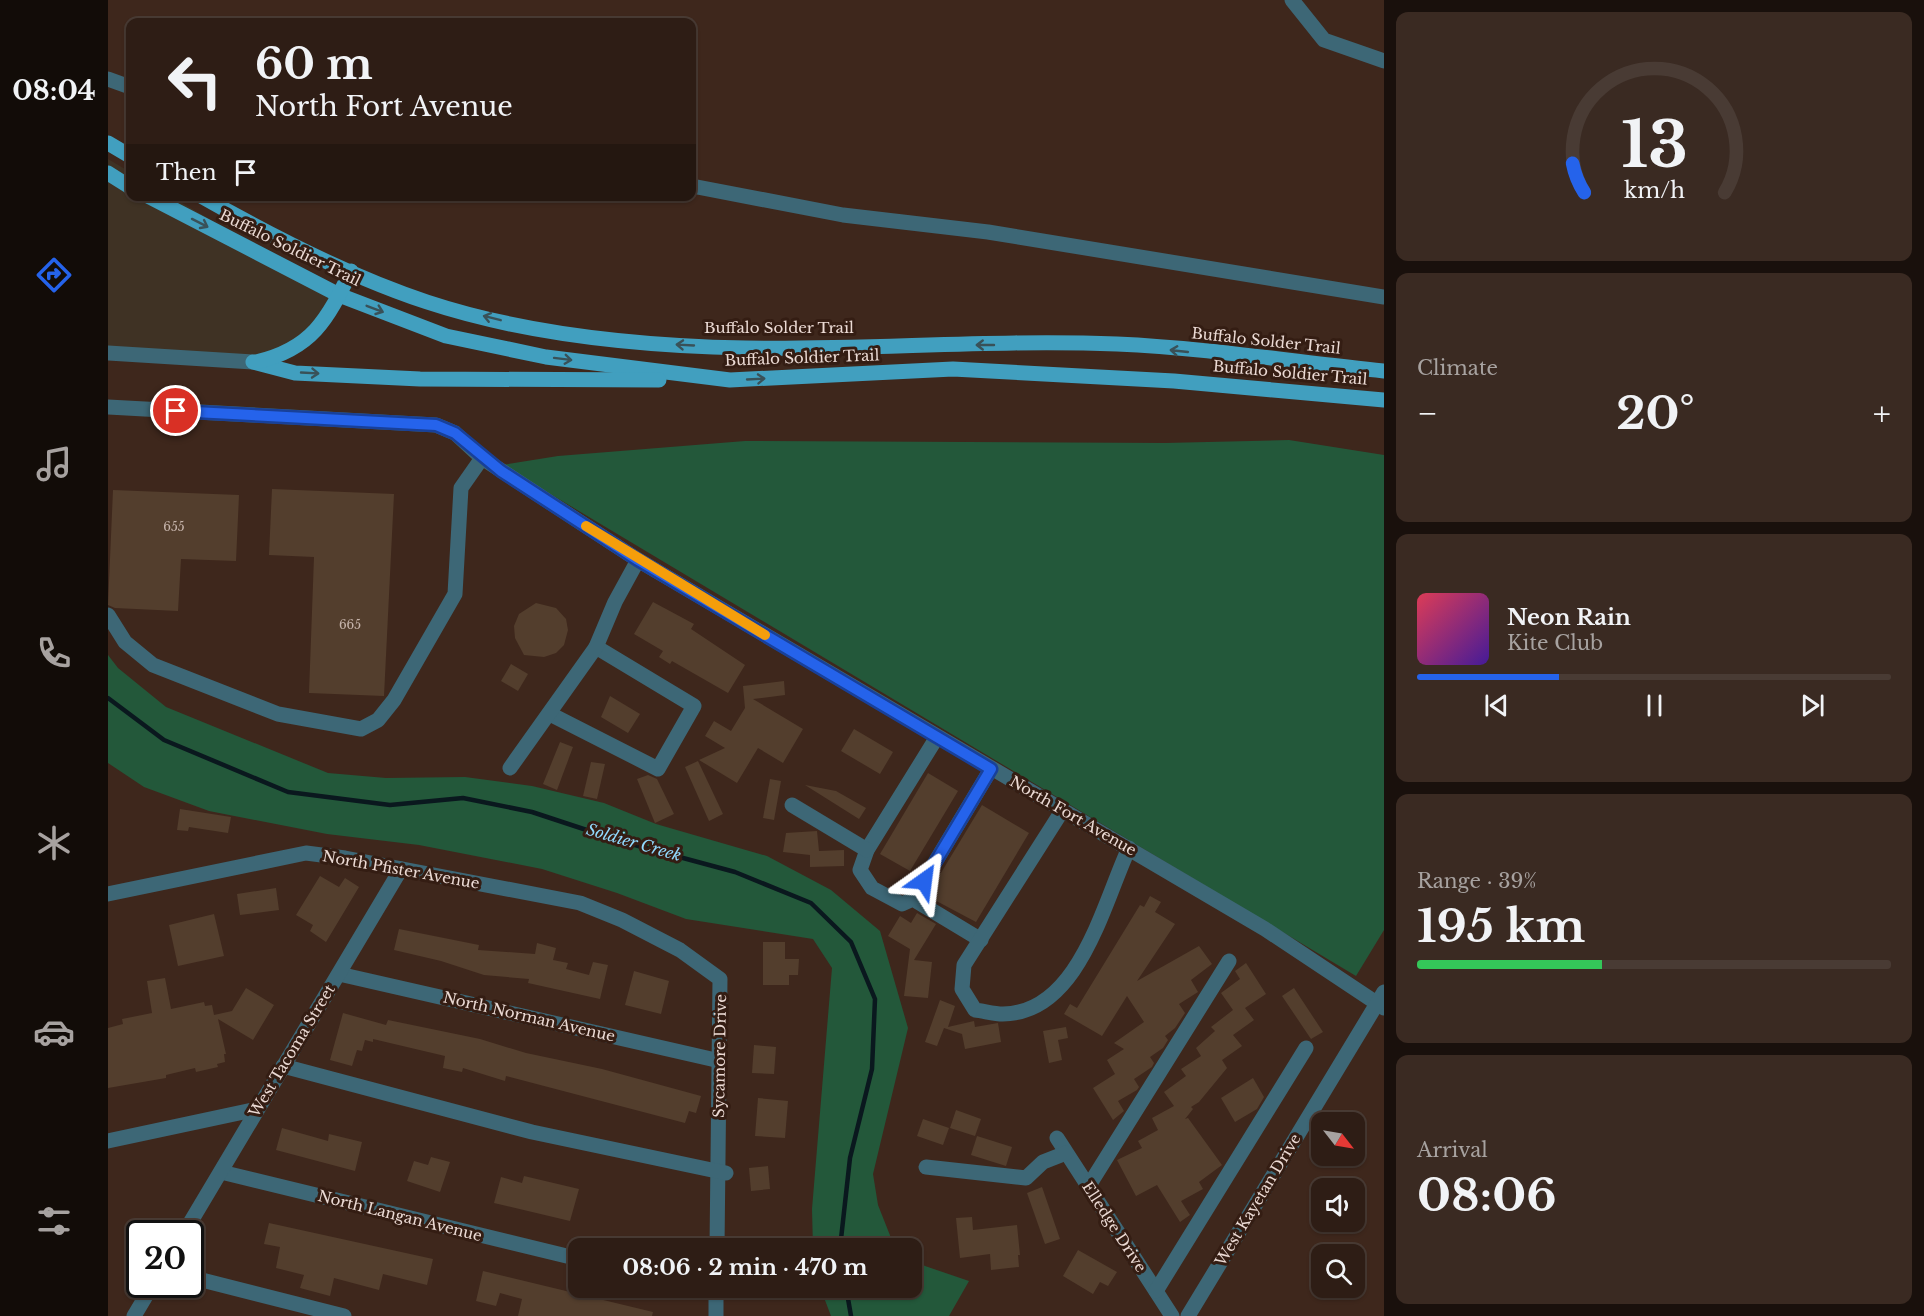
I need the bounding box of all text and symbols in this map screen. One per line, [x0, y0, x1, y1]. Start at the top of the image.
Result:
text: 60 m [255, 38, 373, 90]
icon: left [156, 42, 234, 120]
text: 08:04 [12, 74, 96, 107]
text: North Fort Avenue [255, 90, 513, 123]
text: 13 [1621, 107, 1687, 185]
icon: arrive [229, 156, 262, 189]
text: Then [156, 159, 217, 186]
text: km/h [1624, 178, 1685, 205]
street label: Buffalo Soldier Trail [216, 205, 364, 290]
one-way arrow [191, 217, 208, 229]
icon: directions [33, 254, 75, 296]
one-way arrow [365, 304, 384, 315]
one-way arrow [483, 311, 502, 323]
street label: Buffalo Solder Trail [704, 318, 854, 337]
street label: Buffalo Solder Trail [1191, 323, 1342, 358]
one-way arrow [675, 339, 695, 350]
one-way arrow [975, 339, 995, 351]
street label: Buffalo Soldier Trail [724, 345, 880, 370]
one-way arrow [1170, 345, 1190, 356]
one-way arrow [552, 354, 572, 365]
street label: Buffalo Soldier Trail [1212, 356, 1368, 389]
text: Climate [1417, 356, 1498, 380]
one-way arrow [300, 368, 320, 379]
one-way arrow [746, 373, 766, 384]
pin [150, 385, 201, 436]
text: 20° [1616, 385, 1695, 441]
text: − [1417, 393, 1438, 434]
text: + [1873, 393, 1891, 434]
icon: arrive [159, 394, 192, 427]
icon: music [33, 443, 75, 485]
house number: 655 [163, 519, 185, 534]
text: Neon Rain [1507, 604, 1631, 631]
house number: 665 [339, 617, 361, 632]
text: Kite Club [1507, 631, 1603, 655]
icon: phone [33, 632, 75, 674]
icon: previous [1480, 689, 1513, 722]
icon: pause [1638, 689, 1671, 722]
icon: next [1796, 689, 1829, 722]
street label: North Fort Avenue [1006, 772, 1140, 860]
water label: Soldier Creek [584, 819, 684, 865]
icon: climate [33, 822, 75, 864]
street label: North Pfister Avenue [321, 846, 481, 893]
position arrow [892, 849, 956, 913]
text: Range · 39% [1417, 869, 1537, 893]
text: 195 km [1417, 898, 1585, 954]
street label: West Tacoma Street [244, 981, 339, 1122]
street label: North Norman Avenue [441, 987, 617, 1046]
street label: Sycamore Drive [709, 994, 730, 1118]
icon: car [33, 1011, 75, 1053]
north arrow [1311, 1112, 1365, 1166]
map controls [1311, 1112, 1365, 1298]
street label: West Kayetan Drive [1210, 1130, 1305, 1270]
text: Arrival [1417, 1138, 1488, 1162]
text: 08:06 [1417, 1167, 1557, 1223]
street label: Elledge Drive [1078, 1178, 1151, 1276]
button: sound [1311, 1178, 1365, 1232]
street label: North Langan Avenue [316, 1186, 484, 1245]
icon: filters [33, 1200, 75, 1242]
speed limit sign: 20 [126, 1220, 204, 1298]
button: search [1311, 1244, 1365, 1298]
text: 08:06 · 2 min · 470 m [622, 1254, 868, 1281]

